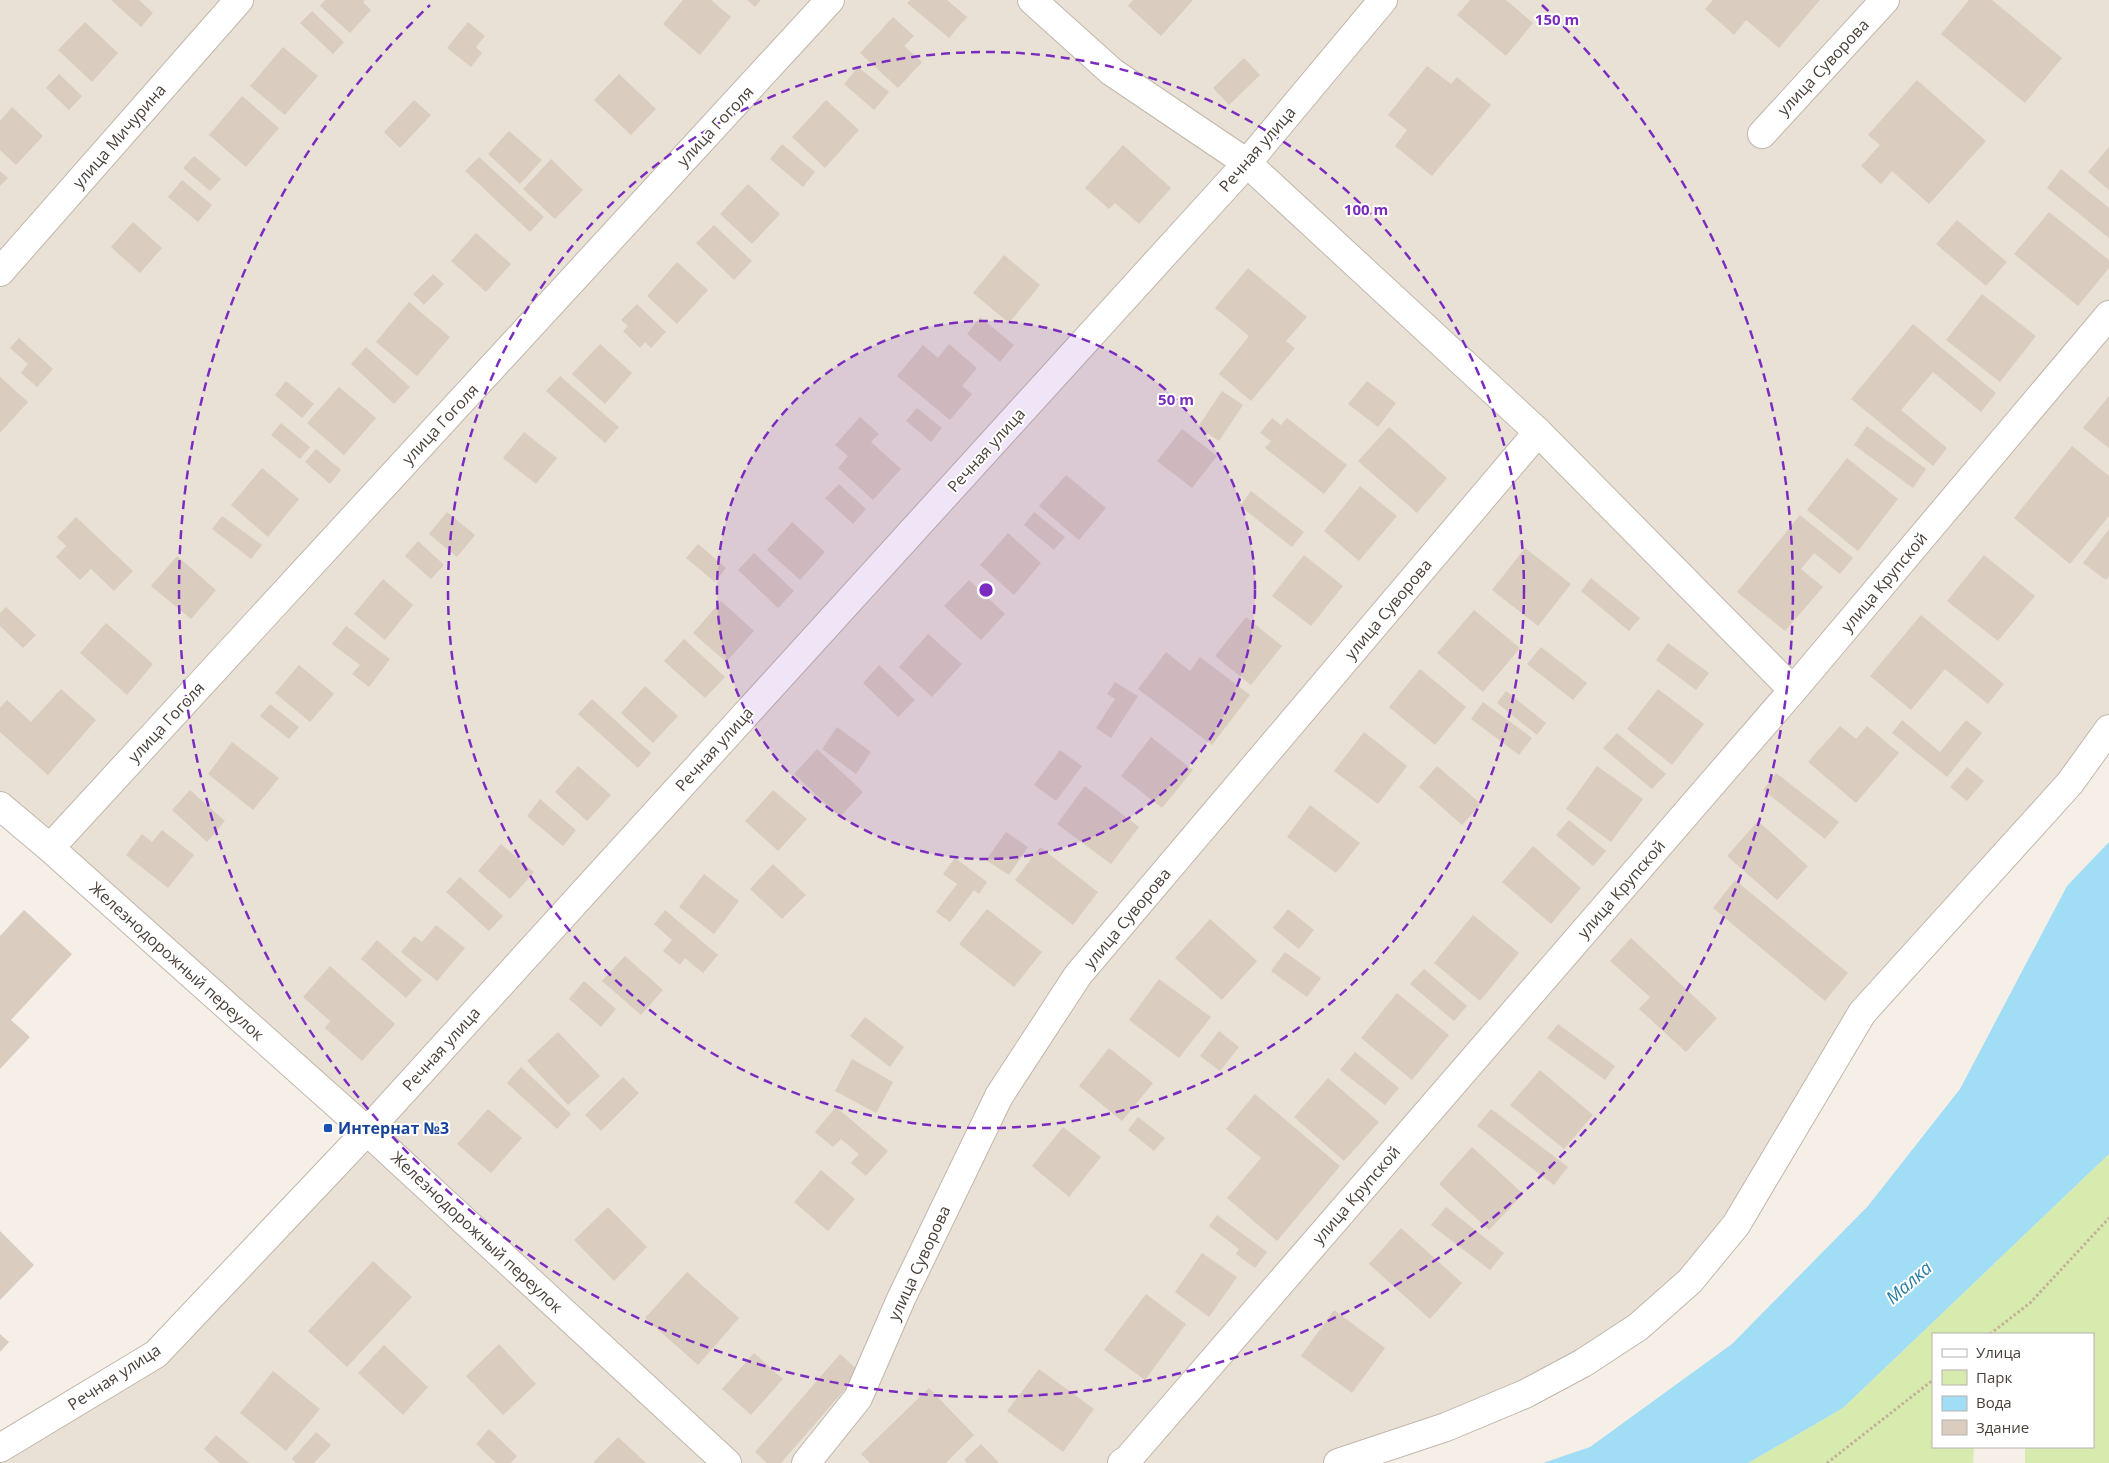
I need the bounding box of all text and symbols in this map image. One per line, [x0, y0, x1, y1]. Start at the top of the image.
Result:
text: 150 m [1535, 9, 1579, 29]
street label: улица Суворова [1772, 14, 1874, 120]
street label: улица Мичурина [68, 79, 170, 193]
street label: улица Гоголя [672, 81, 758, 171]
street label: Речная улица [1214, 102, 1300, 196]
text: 100 m [1344, 199, 1388, 219]
street label: улица Гоголя [397, 379, 483, 469]
text: 50 m [1158, 389, 1194, 409]
street label: Речная улица [942, 403, 1030, 497]
street label: улица Крупской [1836, 528, 1932, 636]
street label: улица Суворова [1339, 554, 1437, 664]
centre of rings [977, 581, 995, 599]
street label: улица Гоголя [123, 677, 209, 767]
street label: Речная улица [670, 702, 758, 796]
street label: улица Крупской [1572, 835, 1670, 943]
street label: улица Суворова [1078, 863, 1176, 973]
street label: Железнодорожный переулок [85, 877, 269, 1046]
street label: Речная улица [397, 1002, 485, 1096]
place label: Интернат №3 [338, 1117, 449, 1139]
marker: Интернат №3 [322, 1122, 334, 1134]
street label: улица Крупской [1307, 1141, 1405, 1249]
street label: Железнодорожный переулок [386, 1146, 568, 1318]
street label: улица Суворова [883, 1202, 955, 1324]
water label: Малка [1880, 1256, 1936, 1309]
legend [1932, 1333, 2094, 1448]
street label: Речная улица [63, 1339, 165, 1415]
text: Улица [1976, 1342, 2021, 1362]
text: Парк [1976, 1367, 2012, 1387]
text: Вода [1976, 1392, 2012, 1412]
text: Здание [1976, 1417, 2029, 1437]

